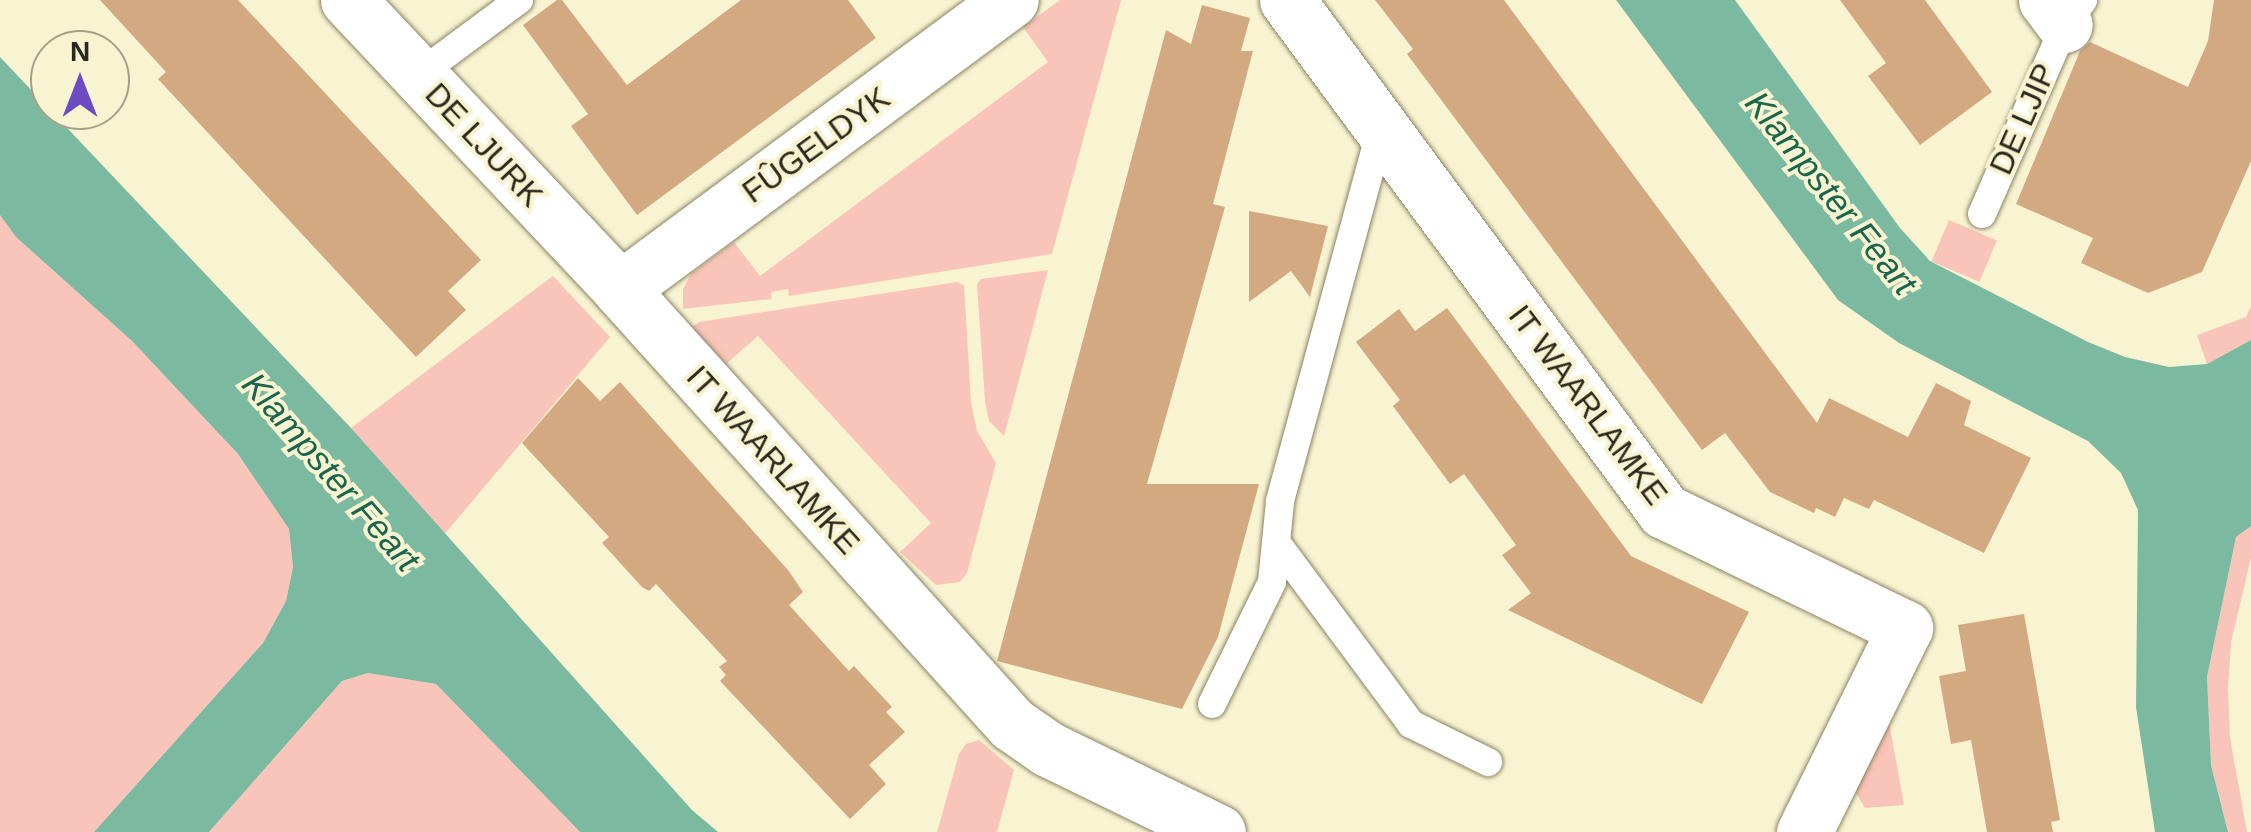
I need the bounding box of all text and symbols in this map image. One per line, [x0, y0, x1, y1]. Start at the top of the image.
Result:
north arrow [30, 30, 130, 130]
text: N [70, 36, 90, 67]
street label: DE LJIP [1982, 58, 2064, 180]
street label: DE LJURK [417, 75, 551, 215]
street label: FÛGELDYK [735, 79, 897, 211]
water label: Klampster Feart [1736, 83, 1926, 303]
street label: IT WAARLAMKE [1500, 297, 1676, 513]
street label: IT WAARLAMKE [678, 358, 868, 562]
water label: Klampster Feart [233, 364, 429, 580]

